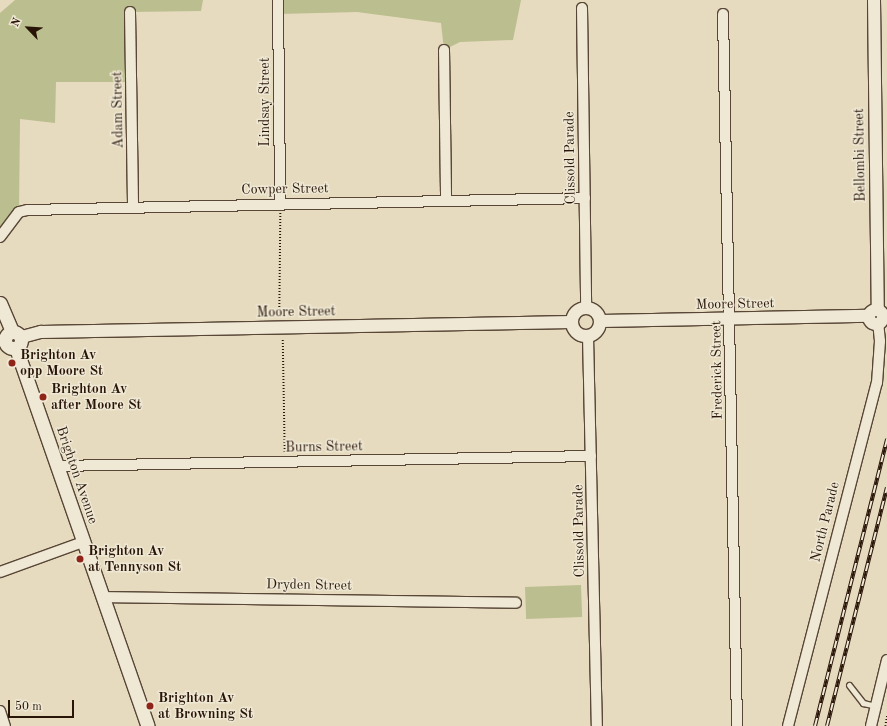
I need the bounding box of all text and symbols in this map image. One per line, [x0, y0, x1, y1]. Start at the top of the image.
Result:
north arrow [8, 8, 48, 48]
text: N [10, 17, 23, 29]
street label: Lindsay Street [257, 57, 273, 147]
street label: Adam Street [109, 71, 127, 149]
street label: Bellombi Street [851, 108, 869, 202]
street label: Clissold Parade [561, 111, 579, 205]
street label: Cowper Street [241, 180, 329, 198]
street label: Moore Street [695, 295, 775, 313]
street label: Moore Street [256, 303, 336, 321]
street label: Frederick Street [708, 320, 726, 420]
place label: Brighton Av opp Moore St [20, 347, 103, 380]
marker: Brighton Av opp Moore St [7, 358, 17, 368]
place label: Brighton Av after Moore St [51, 381, 142, 414]
marker: Brighton Av after Moore St [38, 392, 48, 402]
street label: Brighton Avenue [52, 424, 102, 526]
street label: Burns Street [285, 438, 363, 456]
street label: North Parade [807, 480, 843, 564]
street label: Clissold Parade [570, 484, 588, 578]
place label: Brighton Av at Tennyson St [88, 543, 181, 576]
marker: Brighton Av at Tennyson St [75, 554, 85, 564]
street label: Dryden Street [266, 576, 352, 594]
place label: Brighton Av at Browning St [158, 690, 253, 722]
scale bar [10, 692, 76, 718]
text: 50 m [15, 701, 42, 713]
marker: Brighton Av at Browning St [145, 701, 155, 711]

